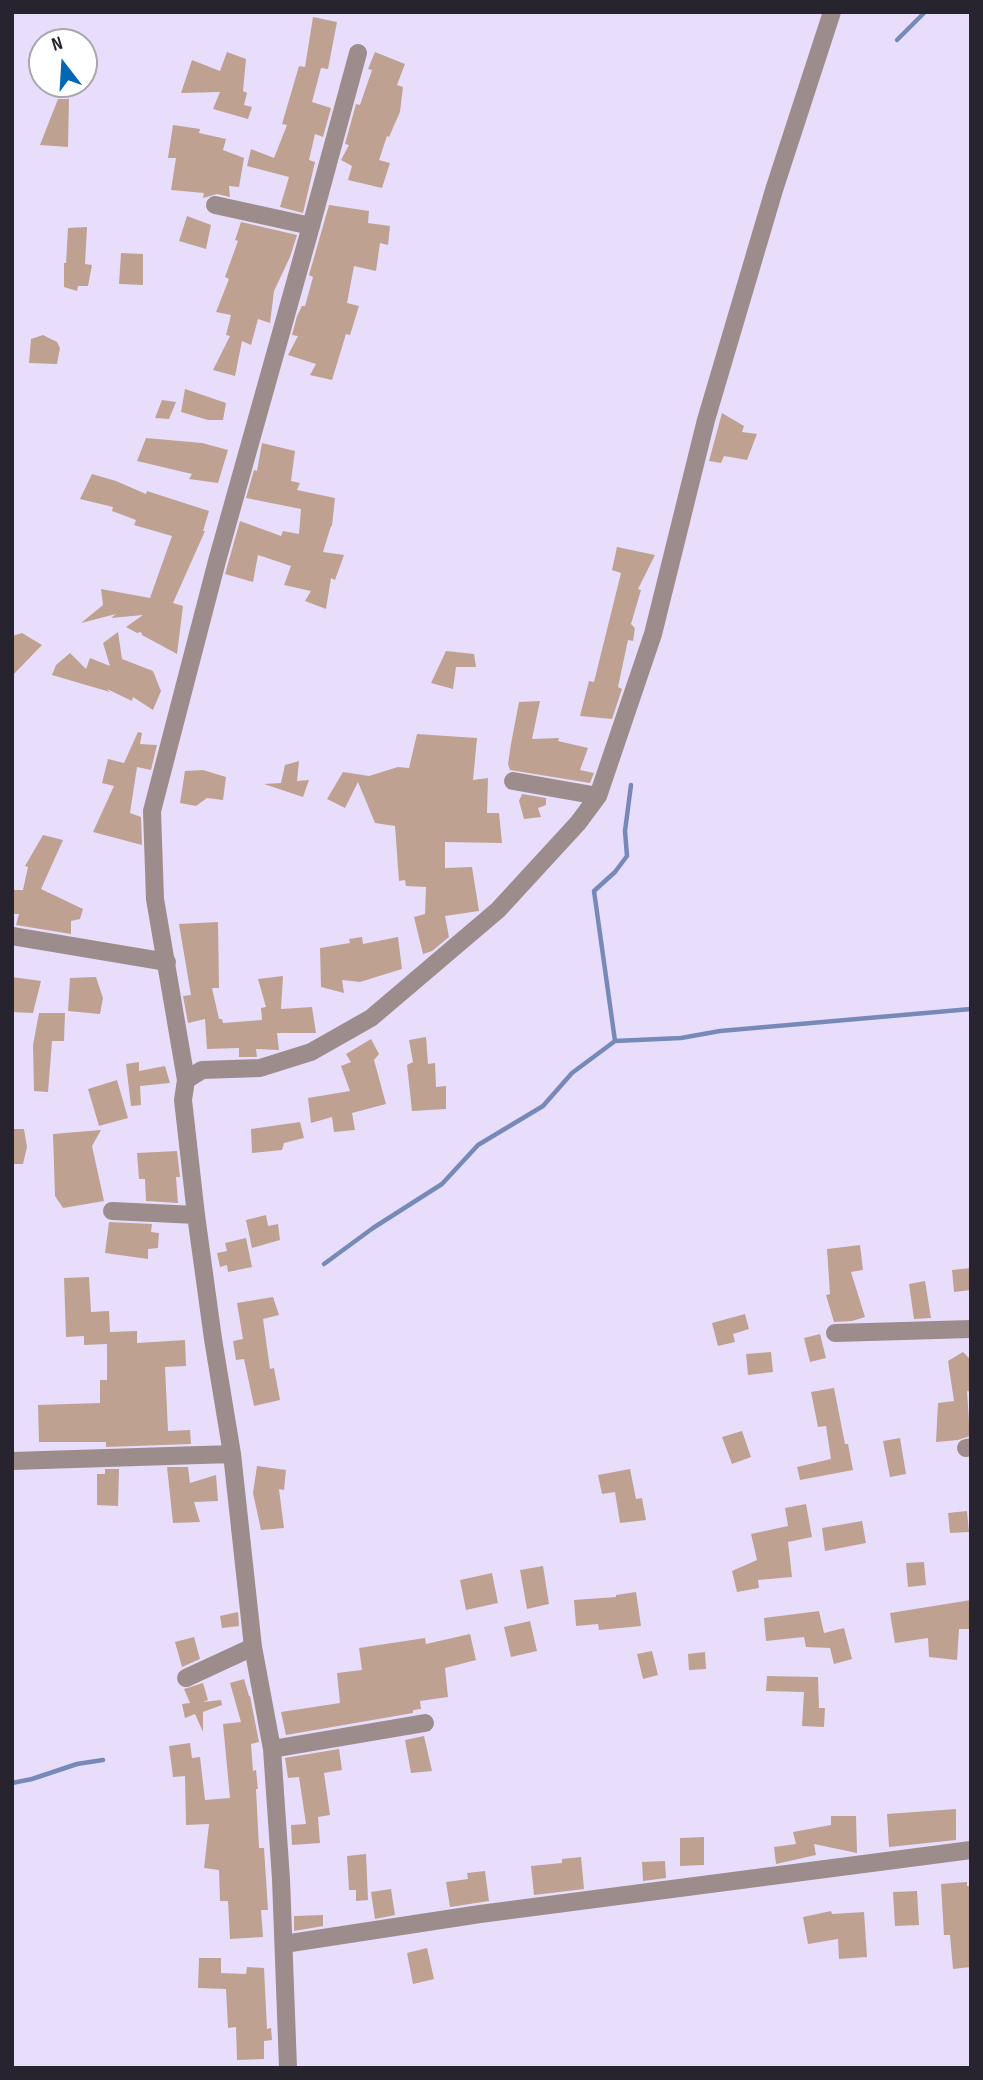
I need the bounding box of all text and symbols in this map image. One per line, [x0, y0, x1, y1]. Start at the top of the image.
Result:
north arrow [28, 28, 98, 98]
text: N [49, 32, 66, 57]

